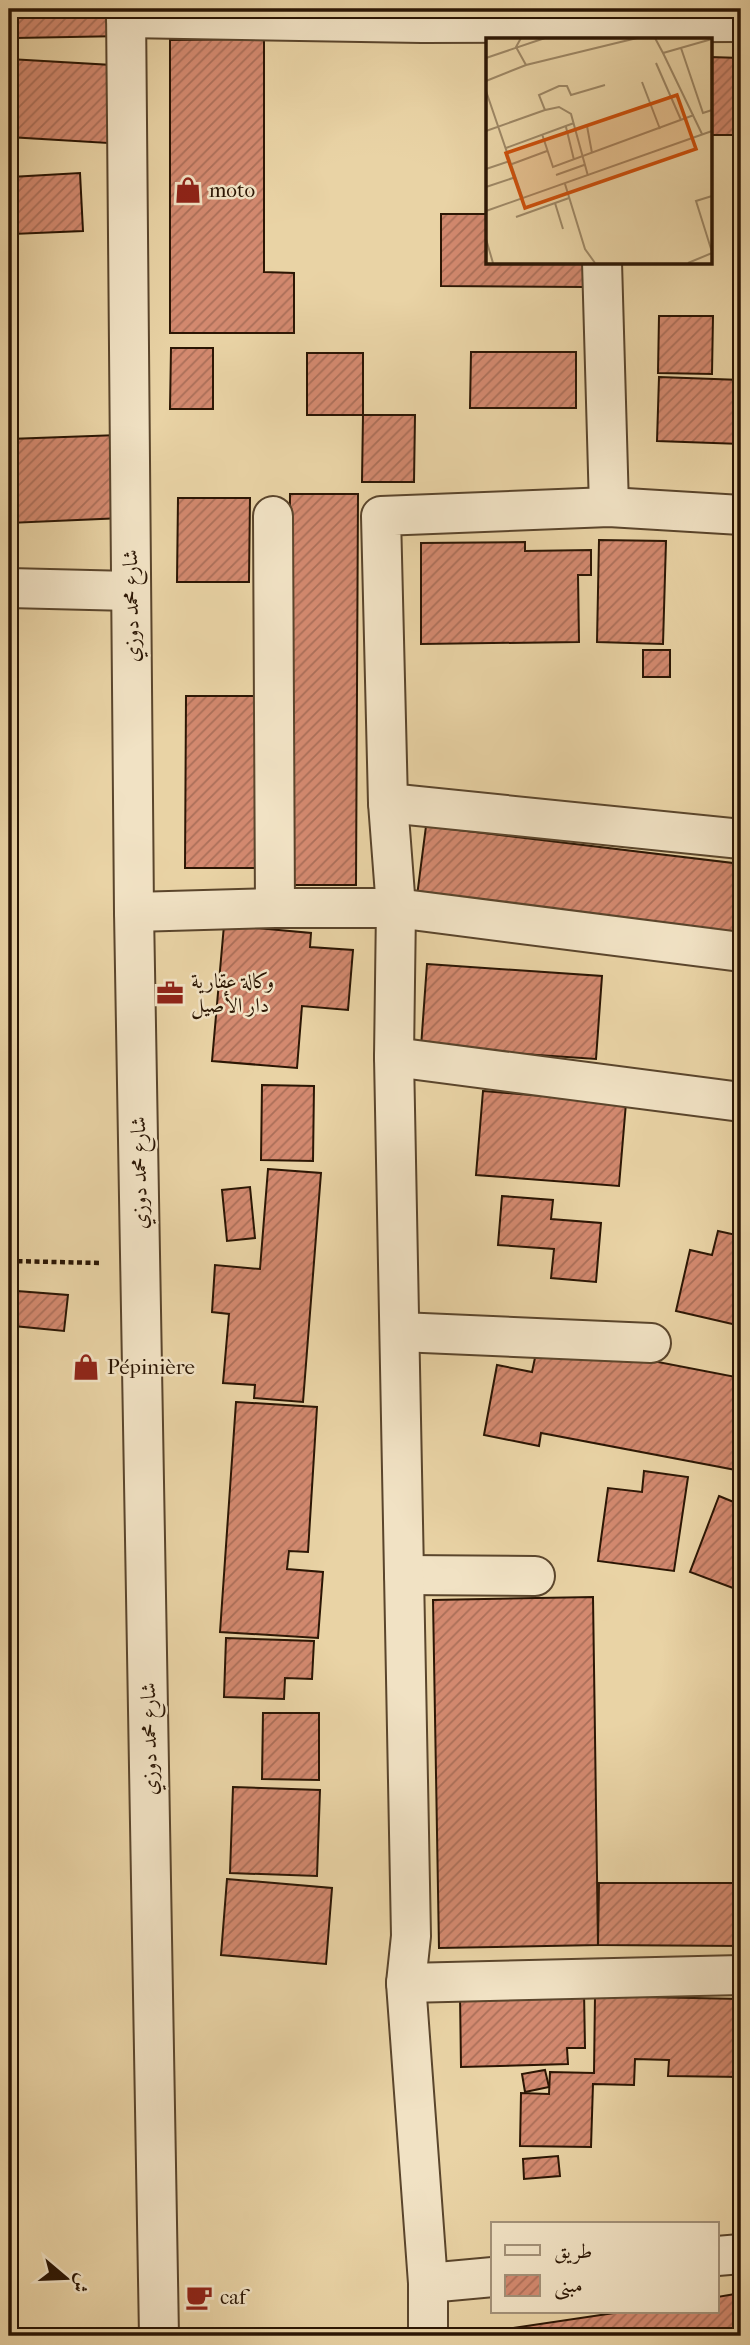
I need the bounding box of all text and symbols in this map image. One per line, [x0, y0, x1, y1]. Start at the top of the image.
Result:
inset map [486, 38, 712, 264]
shop icon: moto [173, 175, 203, 205]
place label: moto [209, 178, 255, 202]
street label: شارع محمد دوزي [118, 549, 150, 663]
place label: وكالة عقارية دار الأصيل [191, 969, 274, 1020]
office icon: وكالة عقارية دار الأصيل [155, 978, 185, 1008]
street label: شارع محمد دوزي [126, 1116, 158, 1230]
shop icon: Pépinière [71, 1352, 101, 1382]
place label: Pépinière [107, 1355, 195, 1379]
street label: شارع محمد دوزي [136, 1682, 168, 1796]
legend [491, 2222, 718, 2314]
text: طريق [554, 2239, 592, 2264]
north arrow [32, 2244, 102, 2314]
text: ش [68, 2271, 95, 2296]
text: مبنى [554, 2273, 583, 2300]
cafe icon: caf [184, 2282, 214, 2312]
place label: caf [220, 2285, 250, 2309]

